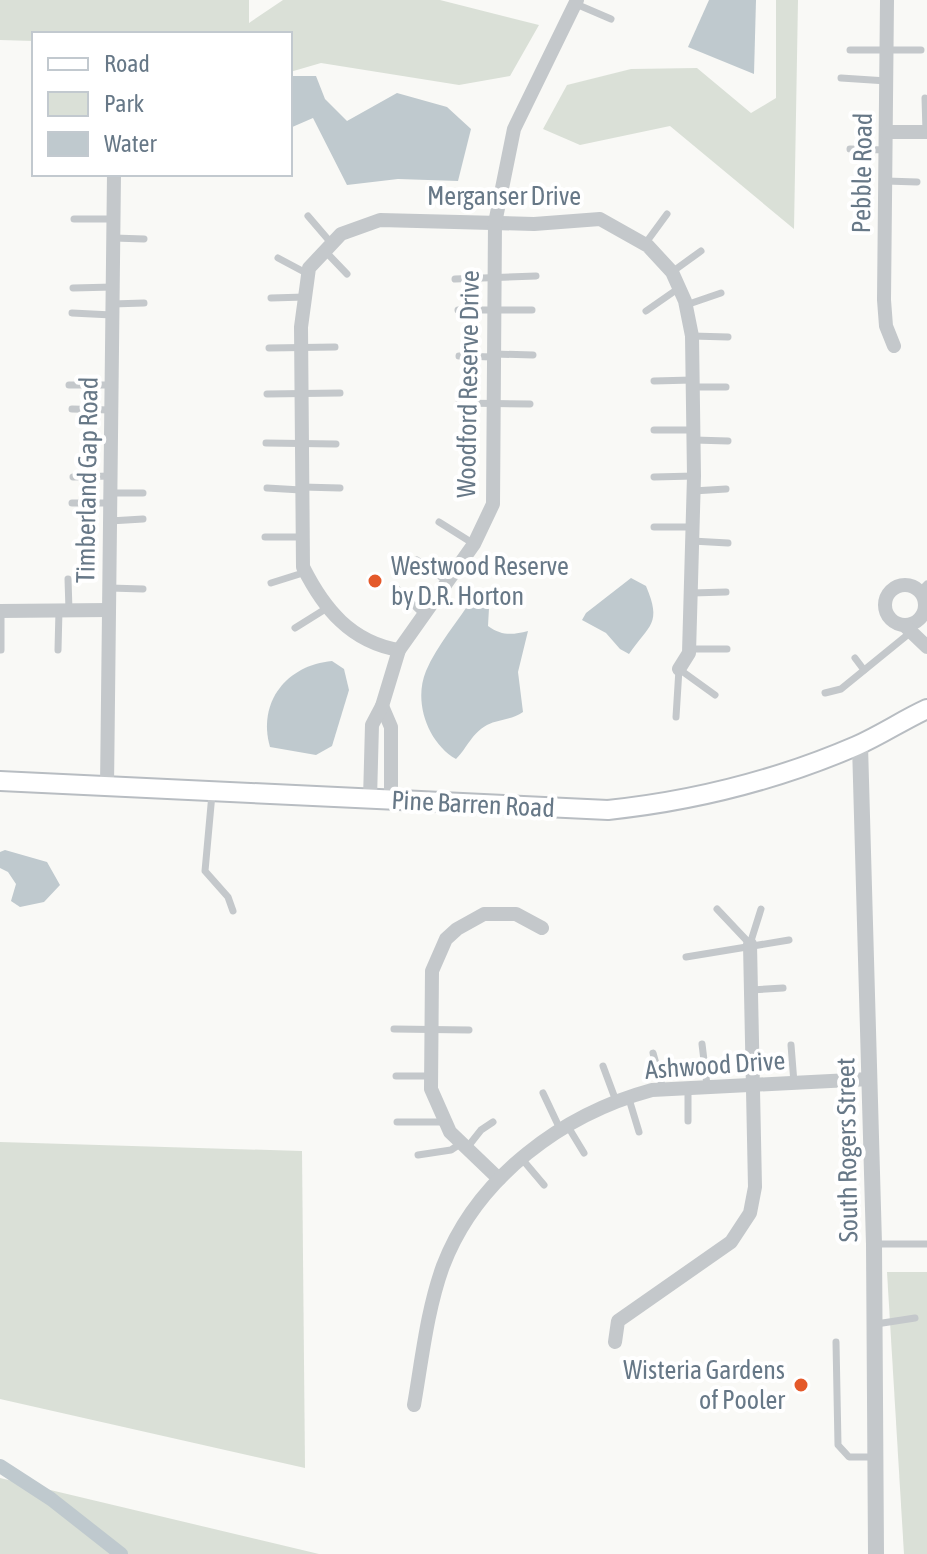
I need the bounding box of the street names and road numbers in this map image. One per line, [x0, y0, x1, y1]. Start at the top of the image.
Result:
street label: Pebble Road [846, 112, 878, 234]
street label: Merganser Drive [427, 181, 581, 211]
street label: Woodford Reserve Drive [451, 270, 485, 498]
street label: Timberland Gap Road [70, 377, 104, 583]
street label: Pine Barren Road [391, 785, 555, 823]
street label: Ashwood Drive [644, 1045, 786, 1085]
street label: South Rogers Street [830, 1058, 864, 1242]

